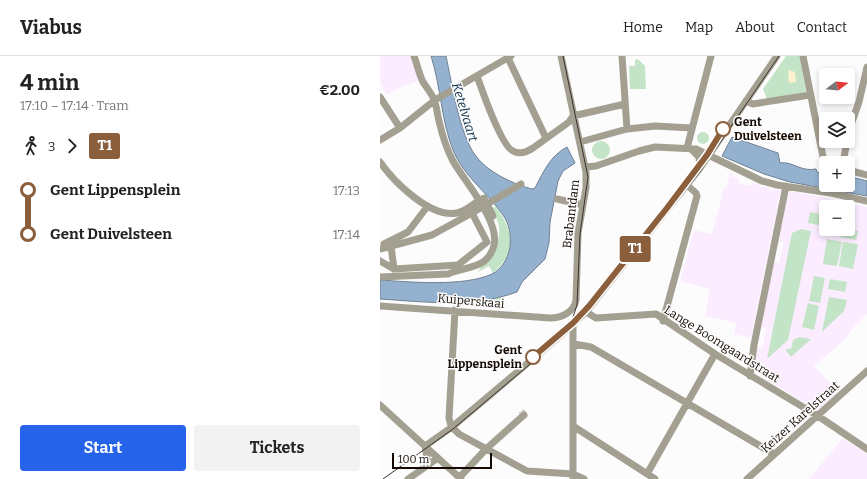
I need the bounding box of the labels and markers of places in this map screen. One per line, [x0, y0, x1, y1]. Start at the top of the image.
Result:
place label: Gent Duivelsteen [734, 115, 802, 143]
marker: Gent Duivelsteen [715, 121, 731, 137]
place label: Gent Lippensplein [448, 343, 522, 371]
marker: Gent Lippensplein [525, 349, 541, 365]

